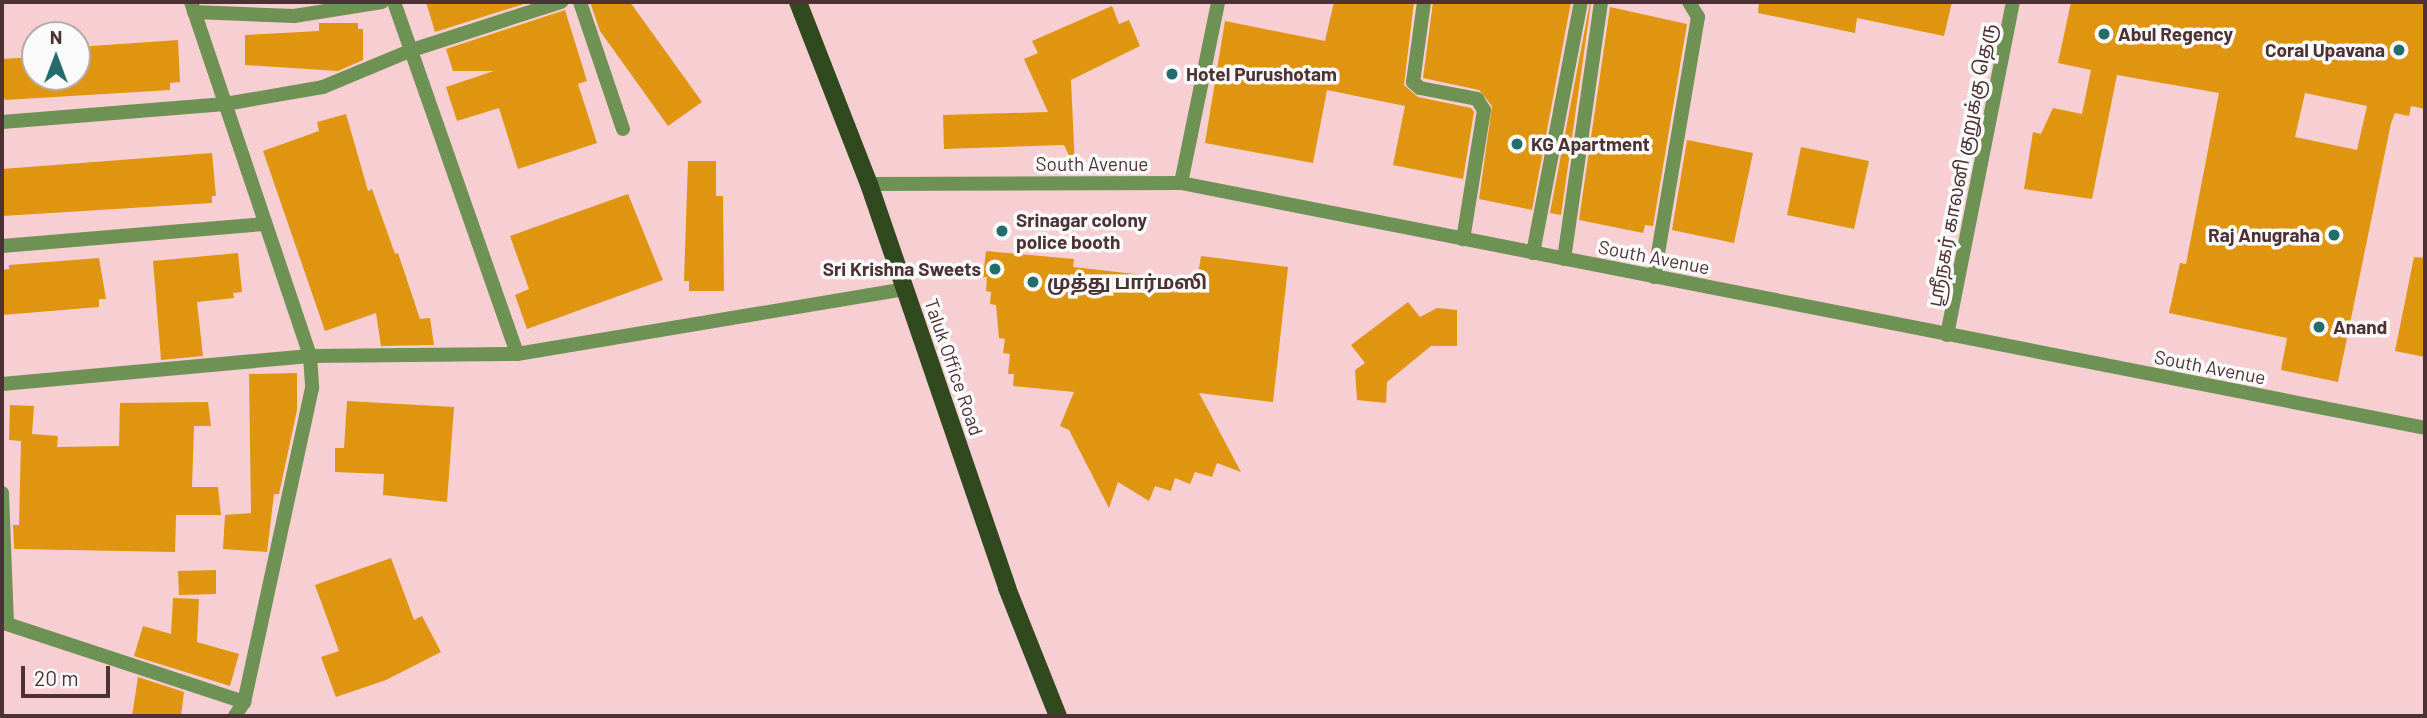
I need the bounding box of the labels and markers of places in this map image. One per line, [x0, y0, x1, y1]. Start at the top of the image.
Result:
place label: Abul Regency [2118, 23, 2233, 45]
marker: Abul Regency [2096, 26, 2112, 42]
place label: Coral Upavana [2265, 39, 2385, 61]
marker: Coral Upavana [2391, 42, 2407, 58]
place label: Hotel Purushotam [1186, 63, 1337, 85]
marker: Hotel Purushotam [1164, 66, 1180, 82]
place label: KG Apartment [1531, 133, 1650, 155]
marker: KG Apartment [1509, 136, 1525, 152]
place label: Srinagar colony police booth [1016, 209, 1147, 253]
marker: Srinagar colony police booth [994, 223, 1010, 239]
place label: Raj Anugraha [2208, 224, 2320, 246]
marker: Raj Anugraha [2326, 227, 2342, 243]
place label: Sri Krishna Sweets [823, 258, 981, 280]
marker: Sri Krishna Sweets [987, 261, 1003, 277]
place label: முத்து பார்மஸி [1047, 271, 1207, 293]
marker: முத்து பார்மஸி [1025, 274, 1041, 290]
place label: Anand [2333, 316, 2387, 338]
marker: Anand [2311, 319, 2327, 335]

